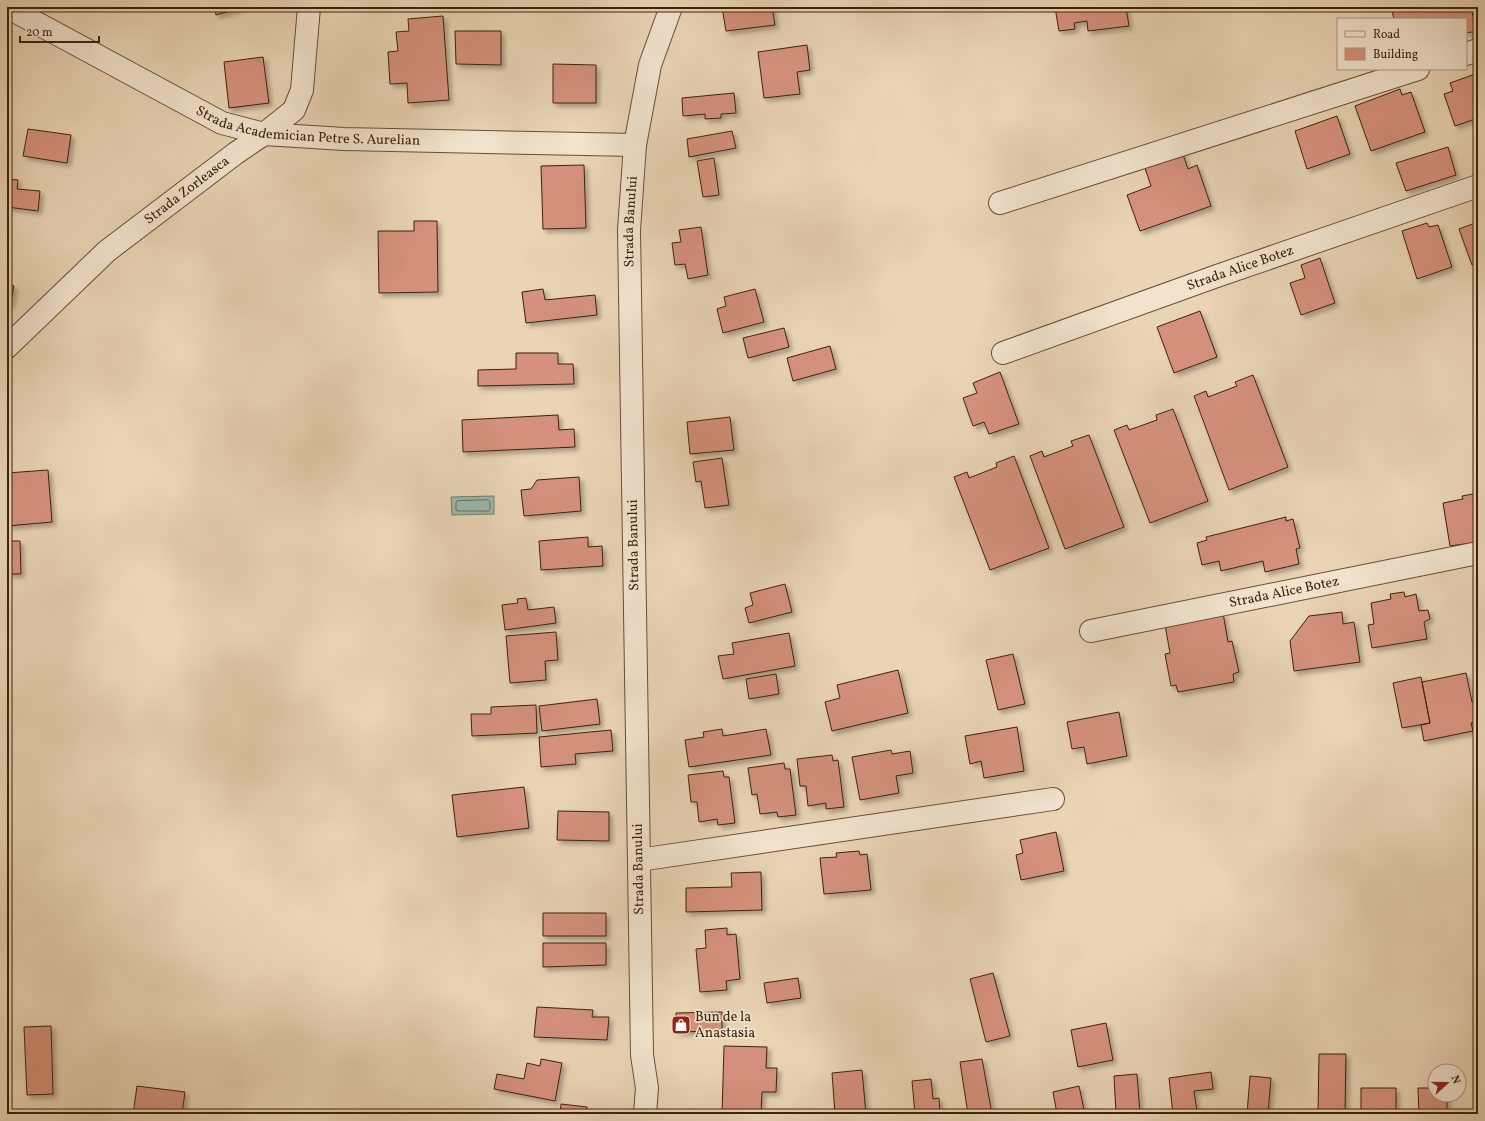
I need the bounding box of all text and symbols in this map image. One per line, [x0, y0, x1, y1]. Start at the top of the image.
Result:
scale bar [20, 18, 99, 44]
legend [1337, 18, 1467, 70]
text: 20 m [26, 25, 53, 41]
text: Road [1373, 27, 1400, 43]
text: Building [1373, 47, 1418, 63]
street label: Strada Academician Petre S. Aurelian [192, 101, 420, 150]
street label: Strada Zorleasca [140, 152, 233, 229]
street label: Strada Banului [619, 175, 642, 267]
street label: Strada Alice Botez [1184, 241, 1296, 296]
street label: Strada Banului [624, 499, 644, 591]
street label: Strada Alice Botez [1227, 572, 1341, 612]
street label: Strada Banului [629, 823, 649, 915]
place label: Bun de la Anastasia [695, 1008, 755, 1043]
shop icon: Bun de la Anastasia [670, 1014, 692, 1036]
north arrow [1427, 1063, 1467, 1103]
text: N [1447, 1074, 1463, 1086]

